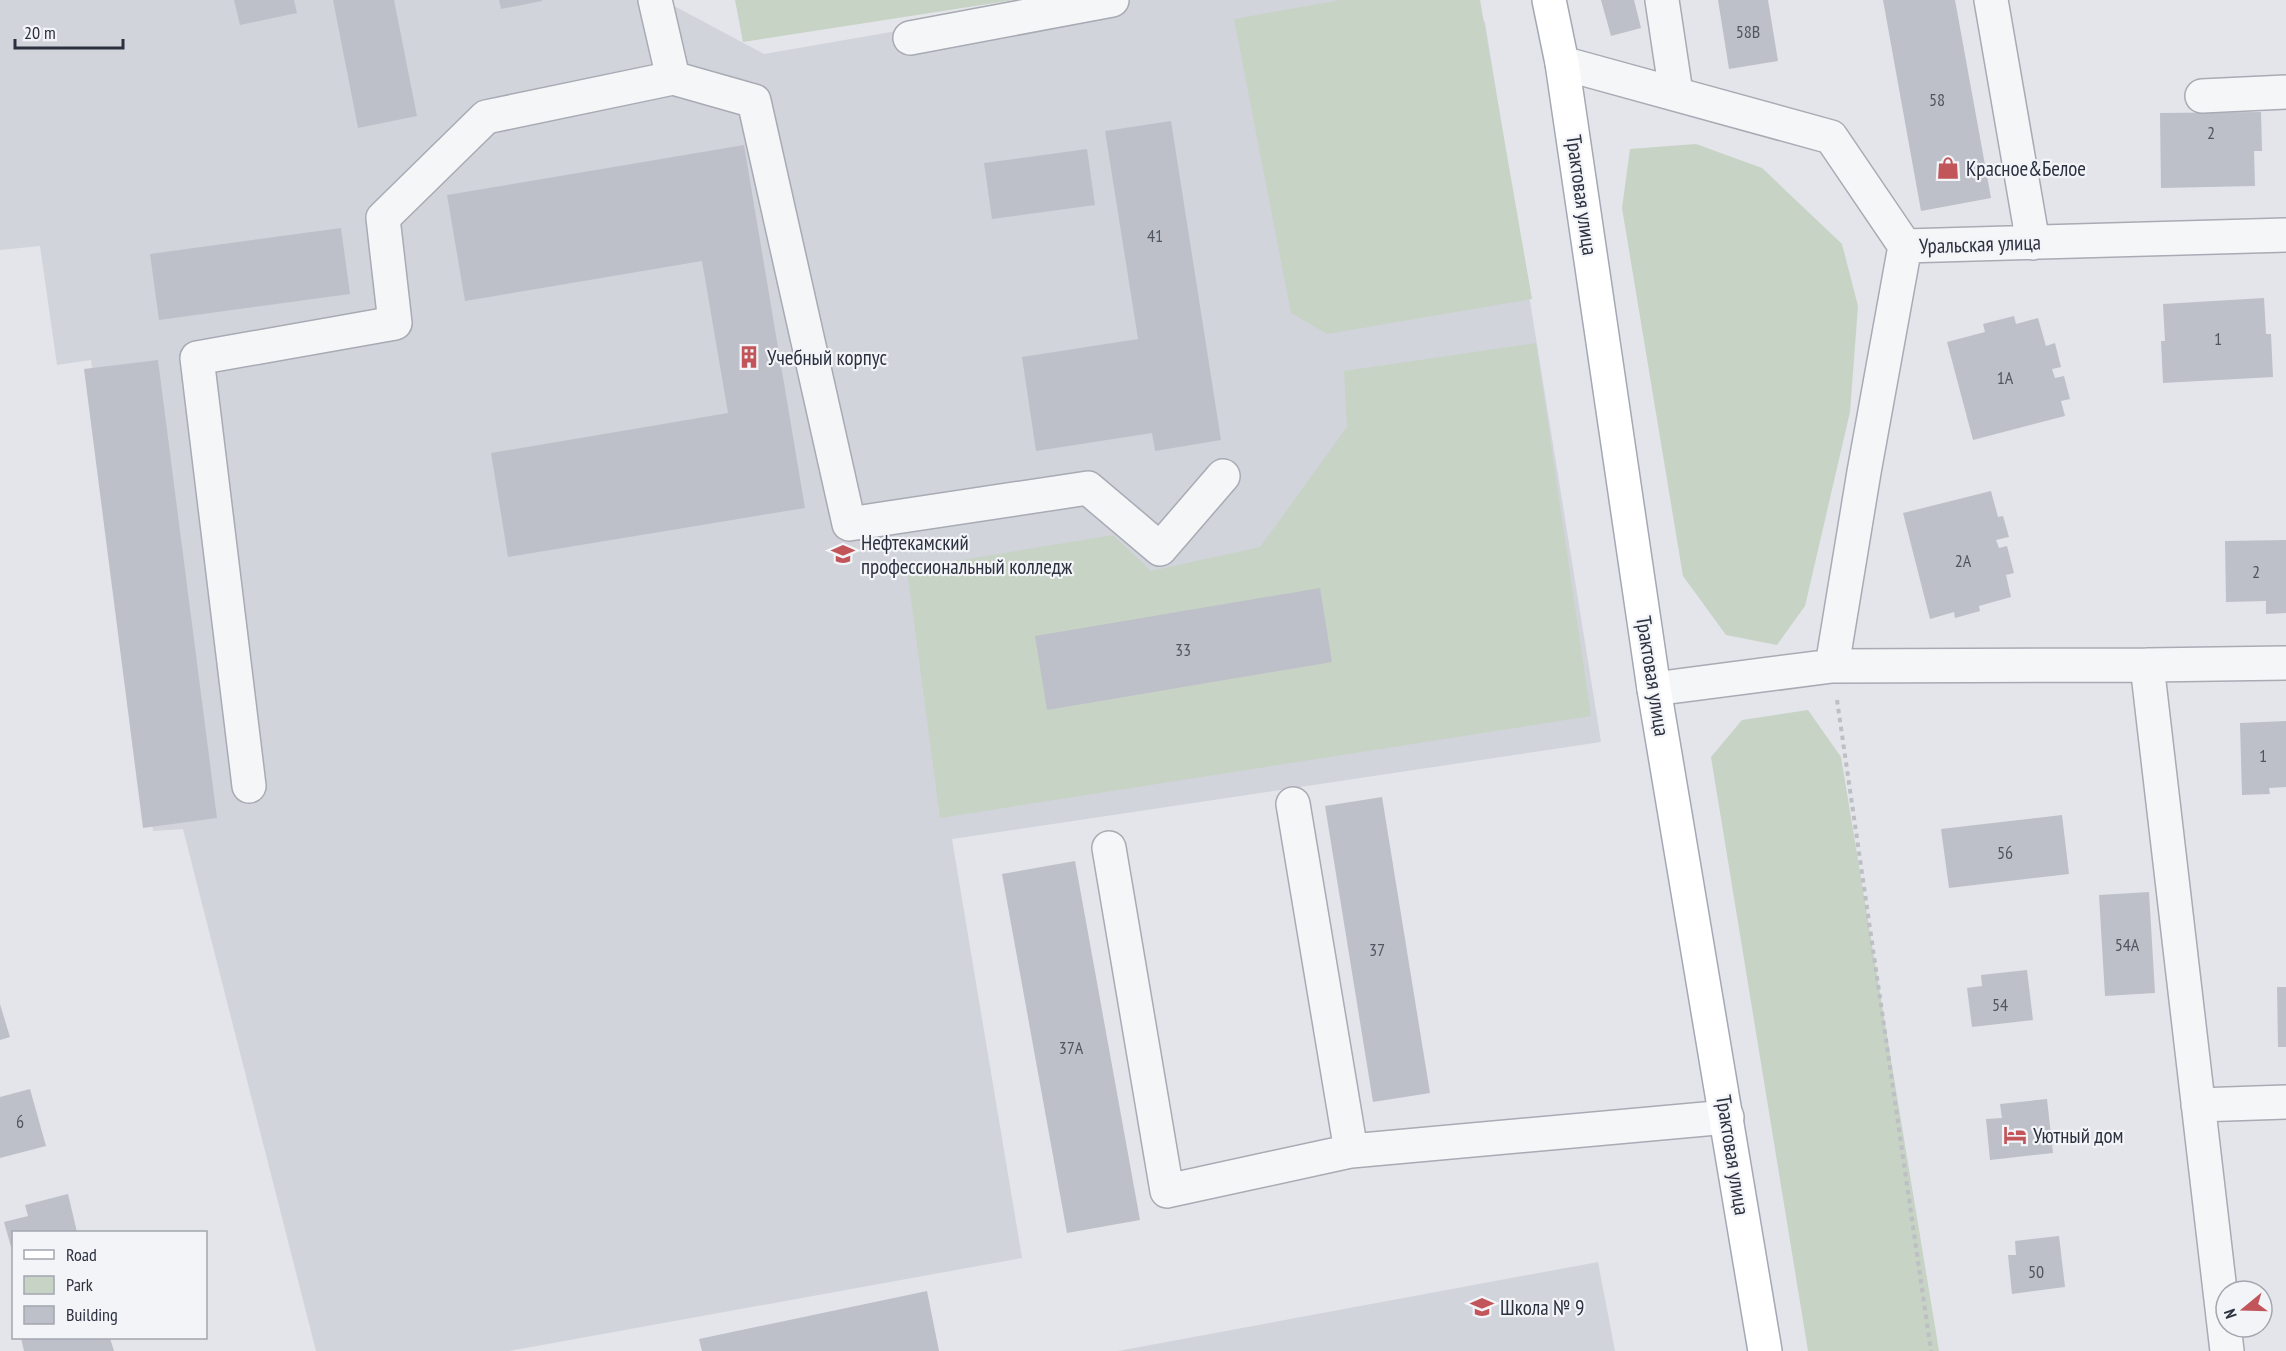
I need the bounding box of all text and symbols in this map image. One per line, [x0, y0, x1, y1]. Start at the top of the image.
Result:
scale bar [15, 12, 123, 50]
house number: 58В [1736, 20, 1760, 43]
text: 20 m [24, 21, 56, 44]
house number: 58 [1929, 88, 1945, 111]
house number: 2 [2207, 121, 2215, 144]
street label: Трактовая улица [1560, 133, 1604, 257]
shop icon: Красное&Белое [1935, 155, 1961, 181]
place label: Красное&Белое [1966, 155, 2086, 182]
house number: 41 [1147, 224, 1163, 247]
street label: Уральская улица [1919, 228, 2041, 260]
house number: 1 [2214, 327, 2222, 350]
building icon: Учебный корпус [736, 344, 762, 370]
place label: Учебный корпус [767, 344, 888, 371]
house number: 1А [1997, 366, 2014, 389]
place label: Нефтекамский профессиональный колледж [861, 529, 1073, 580]
school or university icon: Нефтекамский профессиональный колледж [830, 541, 856, 567]
house number: 2А [1955, 549, 1972, 572]
house number: 2 [2252, 560, 2260, 583]
street label: Трактовая улица [1630, 614, 1676, 738]
house number: 33 [1175, 638, 1191, 661]
house number: 1 [2259, 744, 2267, 767]
house number: 56 [1997, 841, 2013, 864]
house number: 54А [2115, 933, 2140, 956]
house number: 37 [1369, 938, 1385, 961]
house number: 54 [1992, 993, 2008, 1016]
house number: 37А [1059, 1036, 1084, 1059]
street label: Трактовая улица [1710, 1093, 1756, 1217]
house number: 6 [16, 1110, 24, 1133]
hotel icon: Уютный дом [2002, 1122, 2028, 1148]
place label: Уютный дом [2033, 1122, 2124, 1149]
legend [12, 1231, 207, 1339]
text: Road [66, 1243, 97, 1266]
house number: 50 [2028, 1260, 2044, 1283]
text: Park [66, 1273, 93, 1296]
north arrow [2214, 1279, 2274, 1339]
school or university icon: Школа № 9 [1469, 1294, 1495, 1320]
place label: Школа № 9 [1500, 1294, 1584, 1321]
text: Building [66, 1303, 118, 1326]
text: N [2219, 1307, 2241, 1321]

